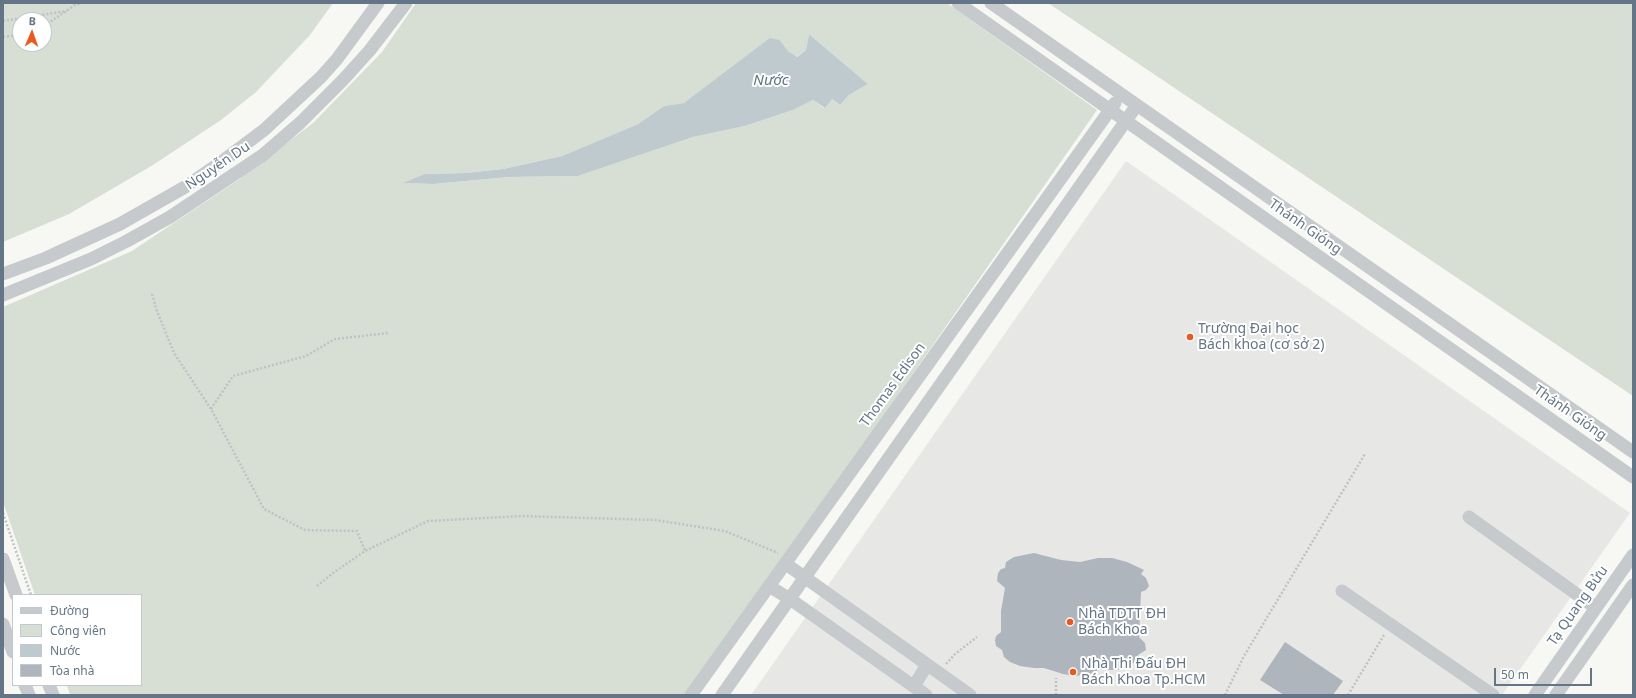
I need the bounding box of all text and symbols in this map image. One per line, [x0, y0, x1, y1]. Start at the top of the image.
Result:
north arrow [12, 12, 52, 52]
text: B [28, 13, 36, 28]
water label: Nước [753, 72, 789, 90]
street label: Nguyễn Du [183, 138, 253, 194]
street label: Thánh Gióng [1265, 196, 1345, 258]
place label: Trường Đại học Bách khoa (cơ sở 2) [1198, 321, 1324, 354]
marker: Trường Đại học Bách khoa (cơ sở 2) [1185, 332, 1195, 342]
street label: Thomas Edison [857, 340, 929, 430]
street label: Thánh Gióng [1530, 382, 1610, 444]
street label: Tạ Quang Bửu [1544, 563, 1612, 649]
legend [12, 594, 142, 686]
text: Đường [50, 602, 89, 619]
place label: Nhà TDTT ĐH Bách Khoa [1078, 606, 1166, 638]
marker: Nhà TDTT ĐH Bách Khoa [1065, 617, 1075, 627]
text: Công viên [50, 622, 106, 639]
text: Nước [50, 642, 80, 659]
place label: Nhà Thi Đấu ĐH Bách Khoa Tp.HCM [1081, 656, 1206, 688]
scale bar [1496, 660, 1594, 686]
text: Tòa nhà [50, 662, 95, 679]
text: 50 m [1501, 666, 1529, 683]
marker: Nhà Thi Đấu ĐH Bách Khoa Tp.HCM [1068, 667, 1078, 677]

